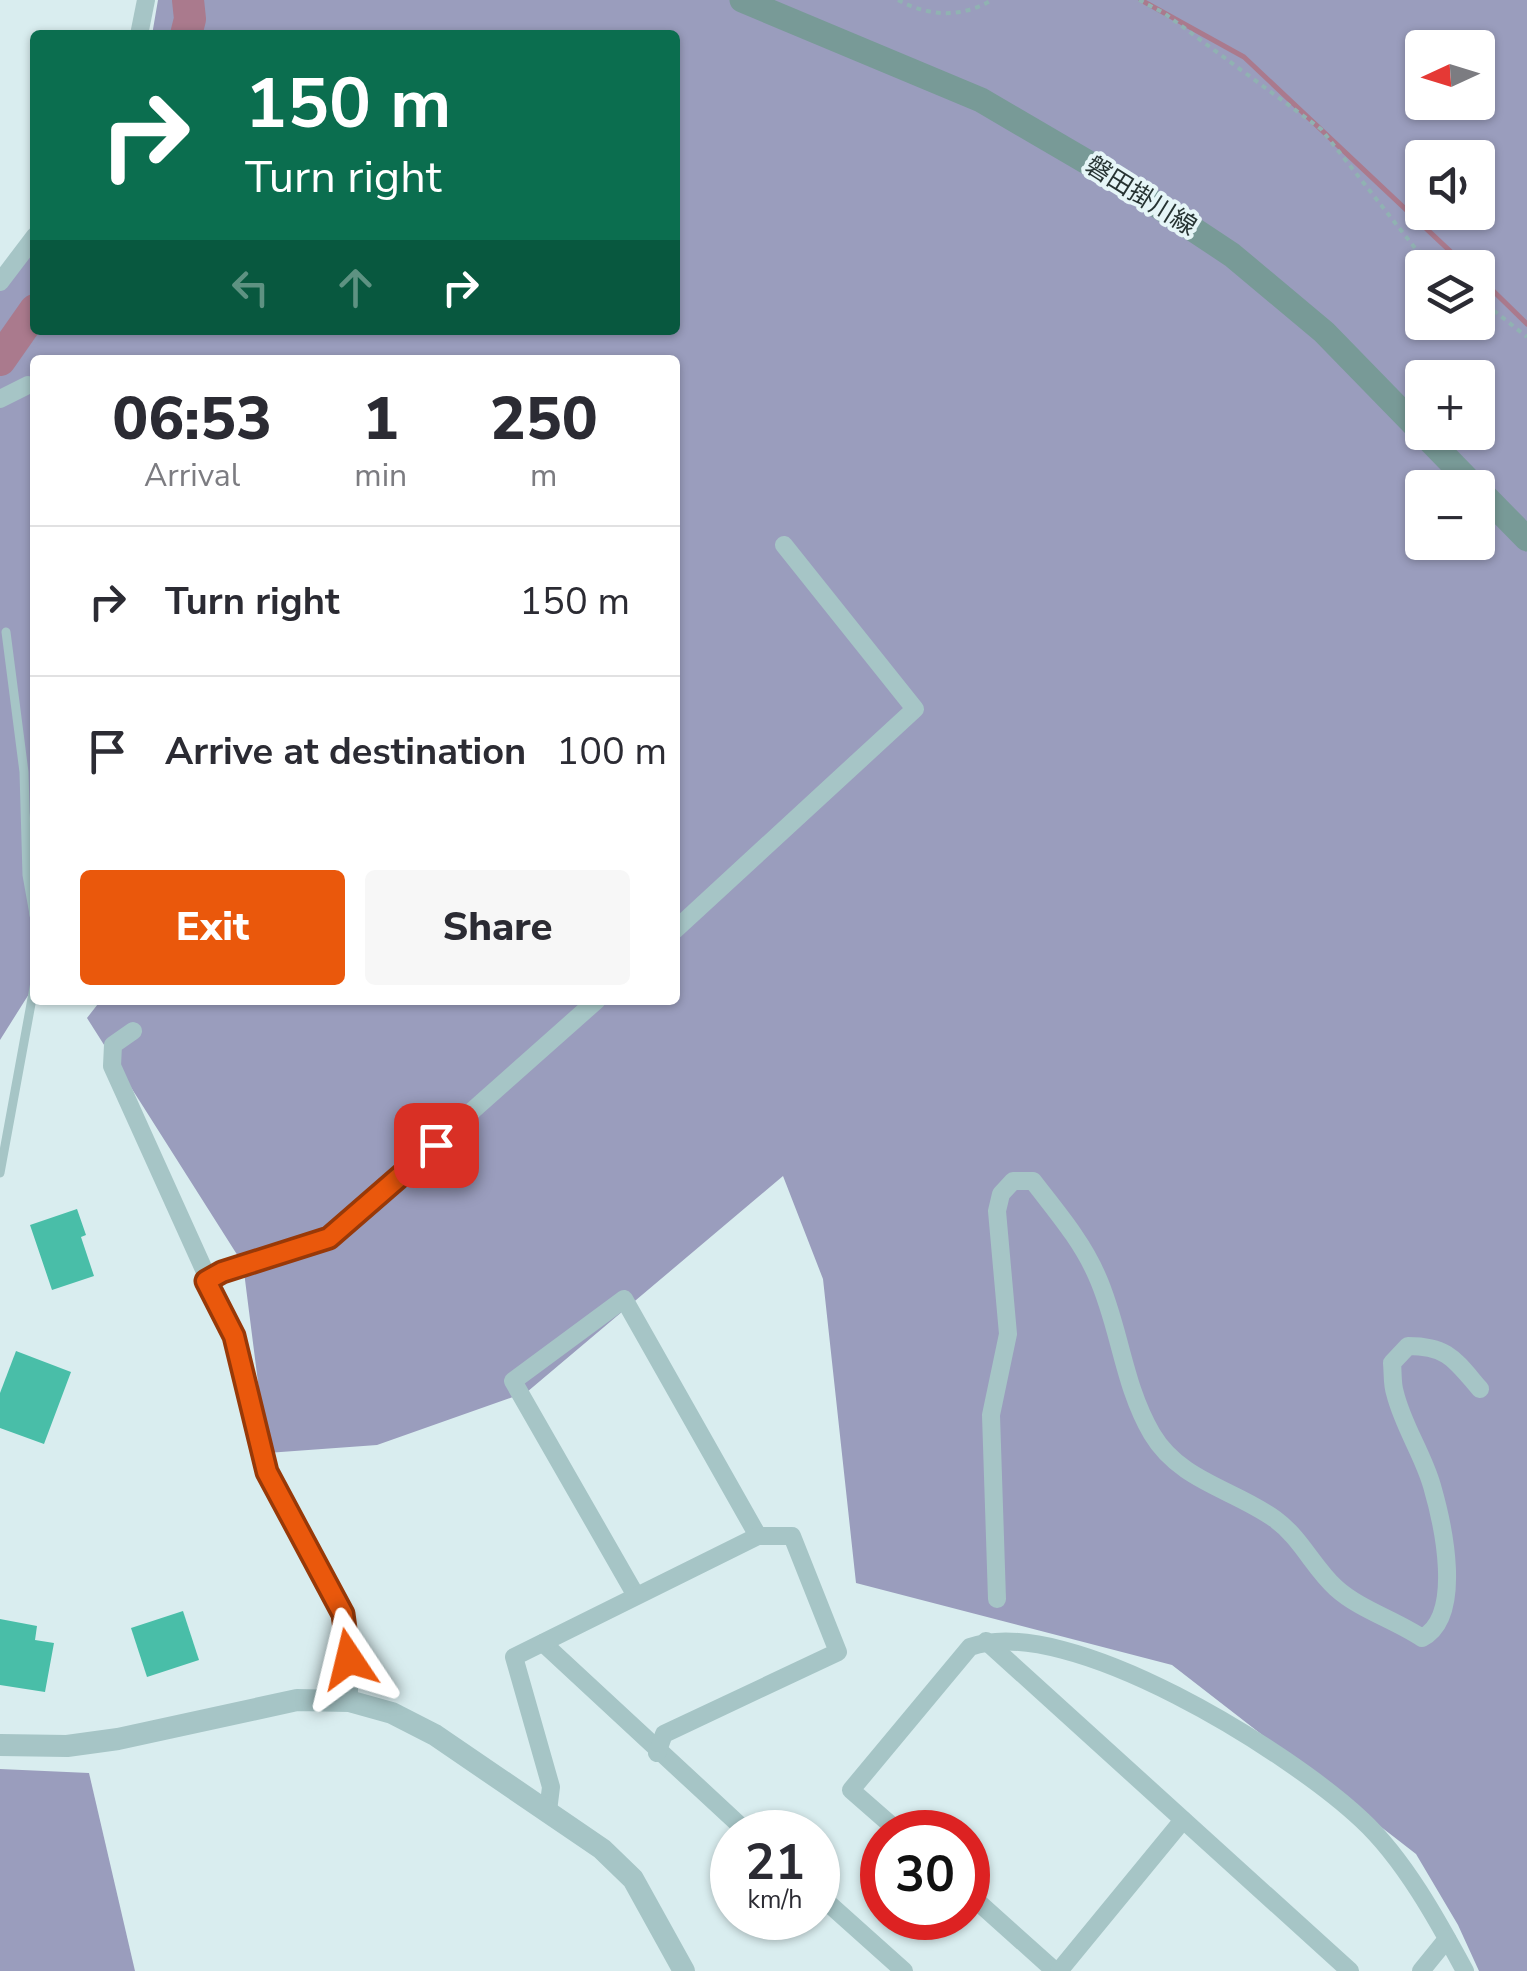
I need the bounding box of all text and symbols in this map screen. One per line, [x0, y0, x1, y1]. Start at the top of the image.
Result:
north arrow [1405, 30, 1495, 120]
map controls [1405, 30, 1495, 560]
text: 150 m [245, 56, 451, 152]
icon: right [80, 70, 210, 200]
button: sound [1405, 140, 1495, 230]
text: Turn right [245, 147, 442, 208]
street label: 磐田掛川線 [1079, 148, 1203, 244]
button: layers [1405, 250, 1495, 340]
icon: left [223, 260, 278, 315]
icon: ahead [328, 260, 383, 315]
icon: right [433, 260, 488, 315]
button: + [1405, 360, 1495, 450]
text: 06:53 [112, 378, 272, 460]
text: 1 [363, 378, 399, 460]
text: 250 [490, 378, 598, 460]
text: Arrival [144, 454, 240, 497]
text: min [354, 454, 407, 497]
text: m [530, 454, 557, 497]
button: − [1405, 470, 1495, 560]
icon: right [80, 574, 135, 629]
text: Turn right [165, 576, 340, 627]
text: 150 m [519, 576, 630, 627]
icon: arrive [80, 724, 135, 779]
text: Arrive at destination [165, 726, 526, 777]
text: 100 m [556, 726, 667, 777]
button: Exit [80, 870, 345, 985]
button: Share [365, 870, 630, 985]
pin [394, 1103, 479, 1188]
icon: arrive [409, 1118, 464, 1173]
position arrow [297, 1607, 401, 1711]
speed limit sign: 30 [860, 1810, 990, 1940]
text: 21 [745, 1828, 805, 1897]
text: km/h [747, 1883, 803, 1917]

